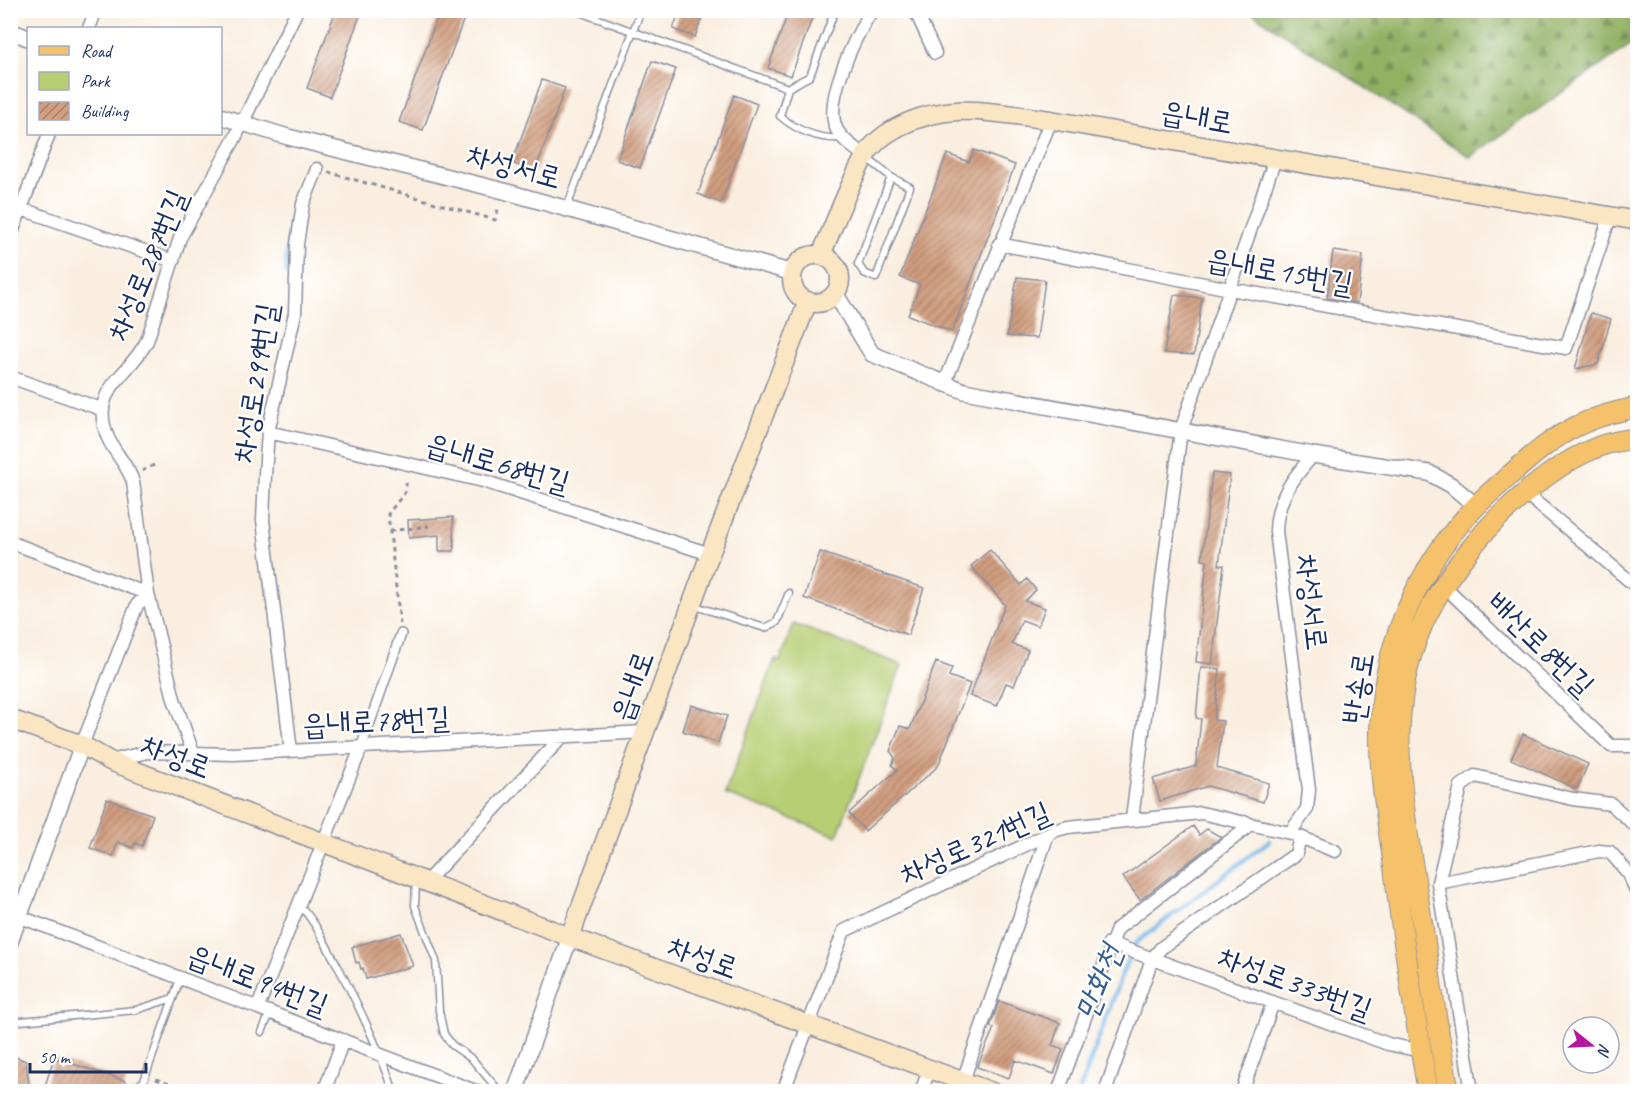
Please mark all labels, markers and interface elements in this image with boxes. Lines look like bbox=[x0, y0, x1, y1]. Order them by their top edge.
legend bbox=[27, 27, 222, 135]
text: Road bbox=[81, 40, 114, 62]
text: Park bbox=[81, 70, 111, 92]
street label: 읍내로 bbox=[1158, 92, 1236, 142]
text: Building bbox=[81, 100, 130, 122]
street label: 차성서로 bbox=[462, 135, 566, 197]
street label: 차성로287번길 bbox=[98, 183, 196, 347]
street label: 읍내로15번길 bbox=[1204, 239, 1356, 303]
street label: 차성로299번길 bbox=[224, 300, 286, 466]
street label: 읍내로68번길 bbox=[422, 424, 574, 502]
street label: 차성서로 bbox=[1287, 552, 1337, 652]
street label: 배산로8번길 bbox=[1480, 584, 1602, 704]
street label: 읍내로 bbox=[602, 645, 662, 727]
street label: 반송로 bbox=[1334, 649, 1382, 727]
street label: 읍내로78번길 bbox=[301, 698, 451, 744]
street label: 차성로 bbox=[135, 725, 217, 787]
street label: 차성로321번길 bbox=[894, 793, 1056, 893]
street label: 차성로 bbox=[662, 927, 744, 987]
street label: 읍내로94번길 bbox=[182, 936, 334, 1024]
water label: 만화천 bbox=[1065, 936, 1133, 1026]
street label: 차성로333번길 bbox=[1213, 938, 1377, 1028]
north arrow bbox=[1561, 1015, 1621, 1075]
scale bar bbox=[30, 1036, 146, 1074]
text: N bbox=[1592, 1042, 1615, 1060]
text: 50 m bbox=[39, 1046, 72, 1068]

